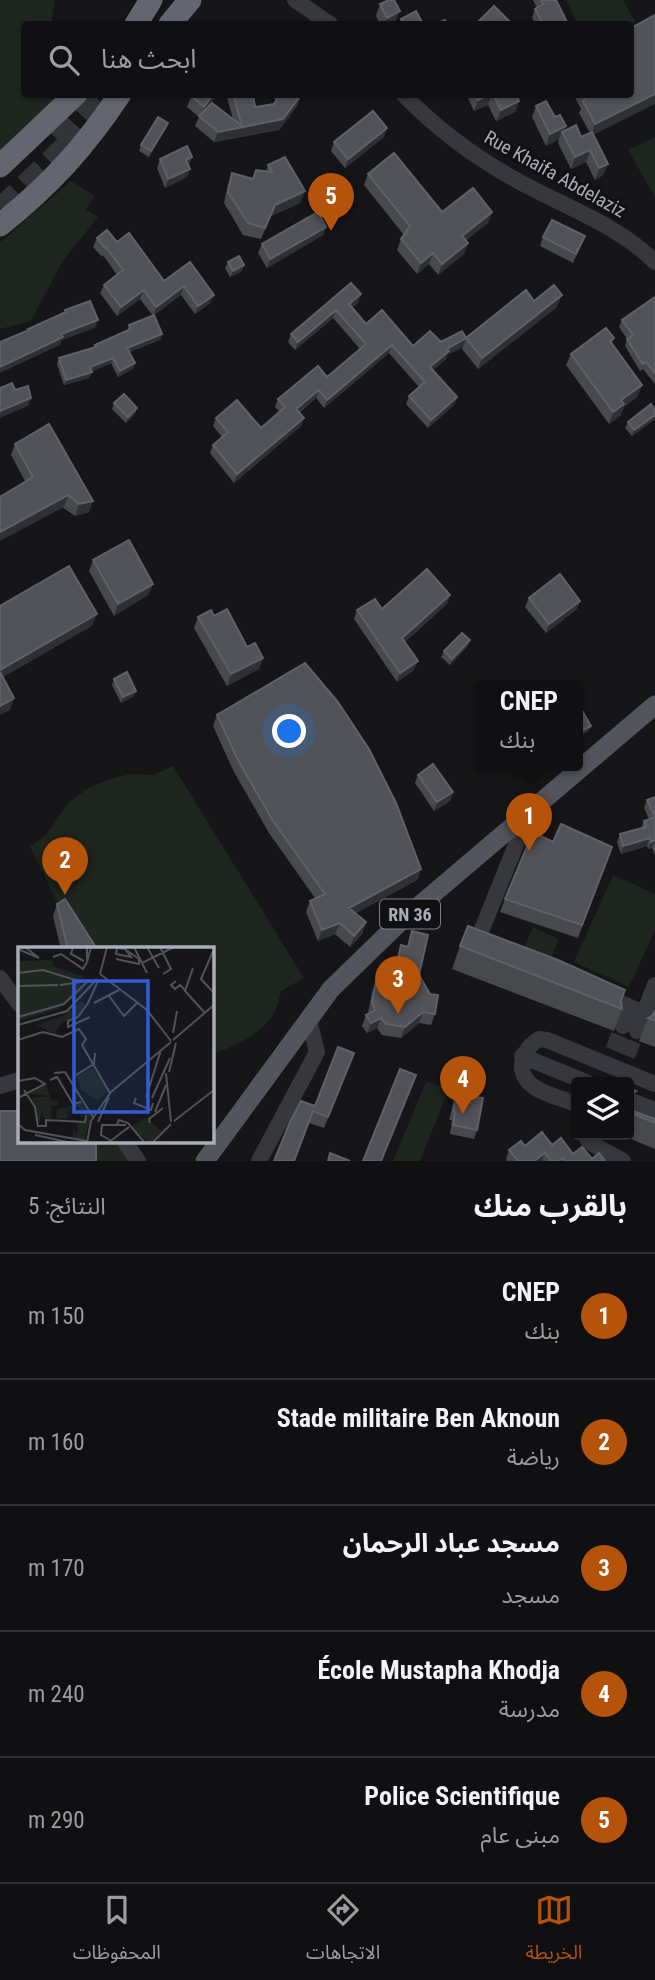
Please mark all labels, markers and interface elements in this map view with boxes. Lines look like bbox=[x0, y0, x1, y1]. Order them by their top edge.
search box bbox=[21, 21, 634, 98]
icon: search bbox=[45, 41, 83, 79]
text: ابحث هنا bbox=[101, 44, 197, 74]
street label: Rue Khaifa Abdelaziz bbox=[480, 126, 630, 222]
pin: 5 bbox=[308, 173, 354, 231]
popup bbox=[475, 680, 583, 771]
text: CNEP bbox=[500, 686, 558, 716]
your location bbox=[272, 714, 306, 748]
text: بنك bbox=[500, 727, 535, 754]
pin: 1 bbox=[506, 793, 552, 851]
pin: 2 bbox=[42, 837, 88, 895]
road number: RN 36 bbox=[380, 900, 440, 929]
inset map bbox=[18, 947, 214, 1143]
pin: 3 bbox=[375, 956, 421, 1014]
pin: 4 bbox=[440, 1056, 486, 1114]
map controls bbox=[571, 1077, 634, 1140]
button: layers bbox=[571, 1077, 634, 1140]
text: بالقرب منك bbox=[474, 1188, 627, 1223]
text: النتائج: 5 bbox=[28, 1193, 106, 1220]
text: CNEP bbox=[502, 1277, 560, 1307]
text: 150 m bbox=[28, 1303, 85, 1330]
text: 1 bbox=[598, 1303, 610, 1330]
text: بنك bbox=[525, 1318, 560, 1345]
text: Stade militaire Ben Aknoun bbox=[277, 1403, 560, 1433]
text: 160 m bbox=[28, 1429, 85, 1456]
text: 2 bbox=[598, 1429, 610, 1456]
text: رياضة bbox=[507, 1444, 560, 1471]
text: مسجد عباد الرحمان bbox=[343, 1528, 560, 1558]
text: 170 m bbox=[28, 1555, 85, 1582]
text: 3 bbox=[598, 1555, 610, 1582]
text: مسجد bbox=[501, 1582, 560, 1609]
text: École Mustapha Khodja bbox=[318, 1655, 560, 1685]
text: 240 m bbox=[28, 1681, 85, 1708]
text: 4 bbox=[598, 1681, 610, 1708]
text: مدرسة bbox=[499, 1696, 560, 1723]
text: Police Scientifique bbox=[364, 1781, 560, 1811]
text: 290 m bbox=[28, 1807, 85, 1834]
text: 5 bbox=[598, 1807, 610, 1834]
text: مبنى عام bbox=[481, 1822, 560, 1849]
tab: المحفوظات bbox=[73, 1891, 161, 1973]
tab: الاتجاهات bbox=[306, 1891, 380, 1973]
tab: الخريطة bbox=[525, 1891, 582, 1973]

